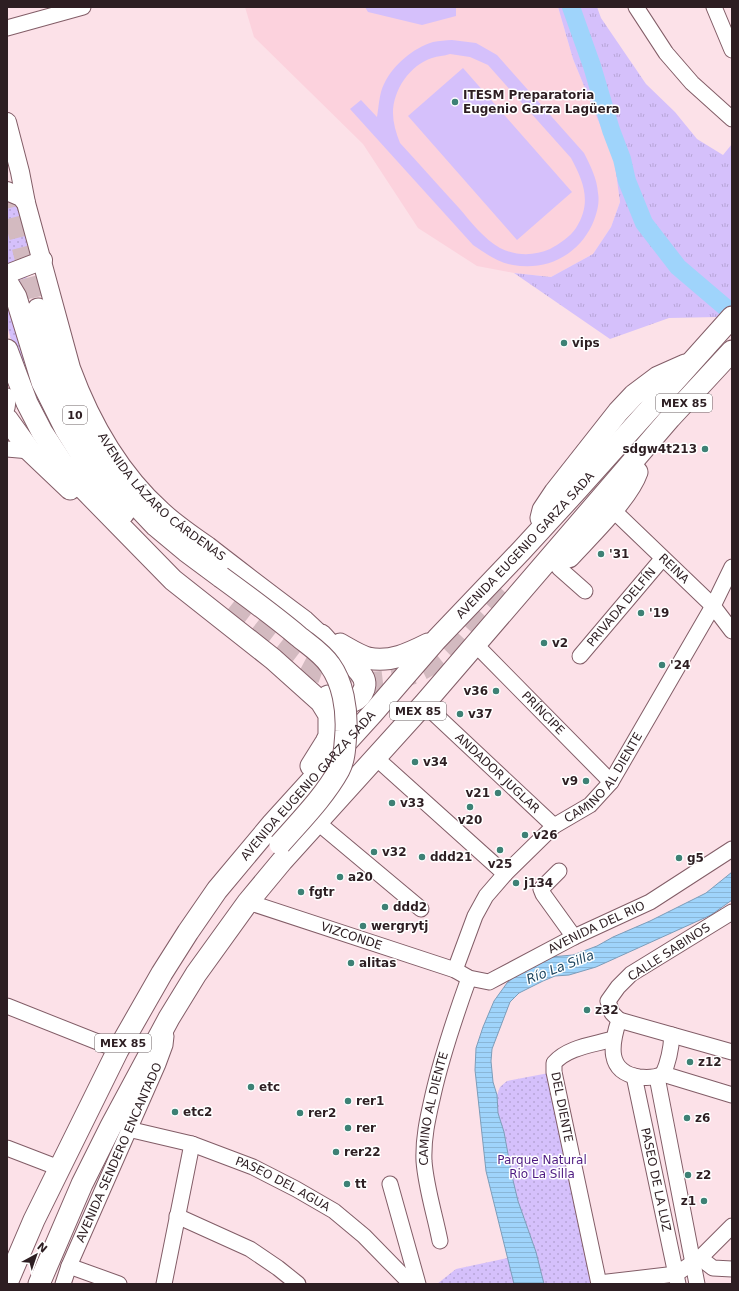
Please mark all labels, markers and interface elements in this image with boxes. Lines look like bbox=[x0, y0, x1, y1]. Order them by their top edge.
place label: ITESM Preparatoria Eugenio Garza Lagüera bbox=[463, 88, 620, 116]
marker: ITESM Preparatoria Eugenio Garza Lagüera bbox=[450, 97, 460, 107]
place label: vips bbox=[572, 336, 600, 350]
marker: vips bbox=[559, 338, 569, 348]
road number: MEX 85 bbox=[656, 394, 712, 412]
road number: 10 bbox=[63, 406, 87, 424]
street label: AVENIDA LÁZARO CÁRDENAS bbox=[95, 430, 228, 564]
place label: sdgw4t213 bbox=[622, 442, 697, 456]
marker: sdgw4t213 bbox=[700, 444, 710, 454]
street label: AVENIDA EUGENIO GARZA SADA bbox=[453, 468, 597, 621]
place label: '31 bbox=[609, 547, 629, 561]
marker: '31 bbox=[596, 549, 606, 559]
street label: REINA bbox=[656, 551, 693, 587]
street label: PRIVADA DELFÍN bbox=[584, 565, 659, 649]
place label: '19 bbox=[649, 606, 669, 620]
marker: '19 bbox=[636, 608, 646, 618]
place label: v2 bbox=[552, 636, 568, 650]
marker: v2 bbox=[539, 638, 549, 648]
place label: '24 bbox=[670, 658, 690, 672]
marker: '24 bbox=[657, 660, 667, 670]
place label: v36 bbox=[463, 684, 488, 698]
marker: v36 bbox=[491, 686, 501, 696]
street label: PRÍNCIPE bbox=[519, 689, 567, 738]
road number: MEX 85 bbox=[390, 702, 446, 720]
street label: AVENIDA EUGENIO GARZA SADA bbox=[238, 707, 379, 863]
place label: v37 bbox=[468, 707, 493, 721]
marker: v37 bbox=[455, 709, 465, 719]
street label: ANDADOR JUGLAR bbox=[453, 730, 543, 816]
street label: CAMINO AL DIENTE bbox=[562, 730, 645, 825]
place label: v34 bbox=[423, 755, 448, 769]
marker: v34 bbox=[410, 757, 420, 767]
place label: v9 bbox=[562, 774, 578, 788]
marker: v9 bbox=[581, 776, 591, 786]
place label: v21 bbox=[465, 786, 490, 800]
marker: v21 bbox=[493, 788, 503, 798]
place label: v33 bbox=[400, 796, 425, 810]
marker: v33 bbox=[387, 798, 397, 808]
marker: v20 bbox=[465, 802, 475, 812]
place label: v20 bbox=[458, 813, 482, 827]
place label: v26 bbox=[533, 828, 558, 842]
marker: v26 bbox=[520, 830, 530, 840]
place label: v32 bbox=[382, 845, 407, 859]
marker: v25 bbox=[495, 845, 505, 855]
marker: v32 bbox=[369, 847, 379, 857]
place label: ddd21 bbox=[430, 850, 472, 864]
place label: g5 bbox=[687, 851, 704, 865]
marker: ddd21 bbox=[417, 852, 427, 862]
marker: g5 bbox=[674, 853, 684, 863]
place label: v25 bbox=[488, 857, 512, 871]
place label: a20 bbox=[348, 870, 373, 884]
marker: a20 bbox=[335, 872, 345, 882]
place label: j134 bbox=[523, 876, 553, 890]
marker: j134 bbox=[511, 878, 521, 888]
place label: fgtr bbox=[309, 885, 335, 899]
marker: fgtr bbox=[296, 887, 306, 897]
street label: AVENIDA DEL RIO bbox=[546, 898, 647, 956]
place label: ddd2 bbox=[393, 900, 427, 914]
marker: ddd2 bbox=[380, 902, 390, 912]
street label: VIZCONDE bbox=[319, 919, 384, 953]
place label: wergrytj bbox=[371, 919, 428, 933]
street label: CALLE SABINOS bbox=[625, 920, 713, 984]
marker: wergrytj bbox=[358, 921, 368, 931]
water label: Río La Silla bbox=[524, 947, 596, 987]
place label: alitas bbox=[359, 956, 396, 970]
marker: alitas bbox=[346, 958, 356, 968]
place label: z32 bbox=[595, 1003, 619, 1017]
marker: z32 bbox=[582, 1005, 592, 1015]
road number: MEX 85 bbox=[95, 1034, 151, 1052]
street label: CAMINO AL DIENTE bbox=[417, 1050, 451, 1166]
place label: z12 bbox=[698, 1055, 722, 1069]
marker: z12 bbox=[685, 1057, 695, 1067]
street label: AVENIDA SENDERO ENCANTADO bbox=[73, 1060, 165, 1245]
street label: DEL DIENTE bbox=[548, 1071, 576, 1143]
place label: etc bbox=[259, 1080, 280, 1094]
marker: etc bbox=[246, 1082, 256, 1092]
place label: rer1 bbox=[356, 1094, 384, 1108]
marker: rer1 bbox=[343, 1096, 353, 1106]
place label: etc2 bbox=[183, 1105, 212, 1119]
place label: rer2 bbox=[308, 1106, 336, 1120]
marker: etc2 bbox=[170, 1107, 180, 1117]
marker: rer2 bbox=[295, 1108, 305, 1118]
place label: z6 bbox=[695, 1111, 710, 1125]
marker: z6 bbox=[682, 1113, 692, 1123]
place label: rer bbox=[356, 1121, 376, 1135]
marker: rer bbox=[343, 1123, 353, 1133]
street label: PASEO DE LA LUZ bbox=[638, 1127, 674, 1233]
place label: rer22 bbox=[344, 1145, 381, 1159]
marker: rer22 bbox=[331, 1147, 341, 1157]
park label: Parque Natural Rio La Silla bbox=[497, 1153, 587, 1181]
street label: PASEO DEL AGUA bbox=[233, 1154, 333, 1215]
place label: z2 bbox=[696, 1168, 711, 1182]
marker: z2 bbox=[683, 1170, 693, 1180]
place label: tt bbox=[355, 1177, 367, 1191]
marker: tt bbox=[342, 1179, 352, 1189]
place label: z1 bbox=[681, 1194, 696, 1208]
marker: z1 bbox=[699, 1196, 709, 1206]
north arrow bbox=[16, 1235, 56, 1275]
text: N bbox=[34, 1240, 50, 1256]

